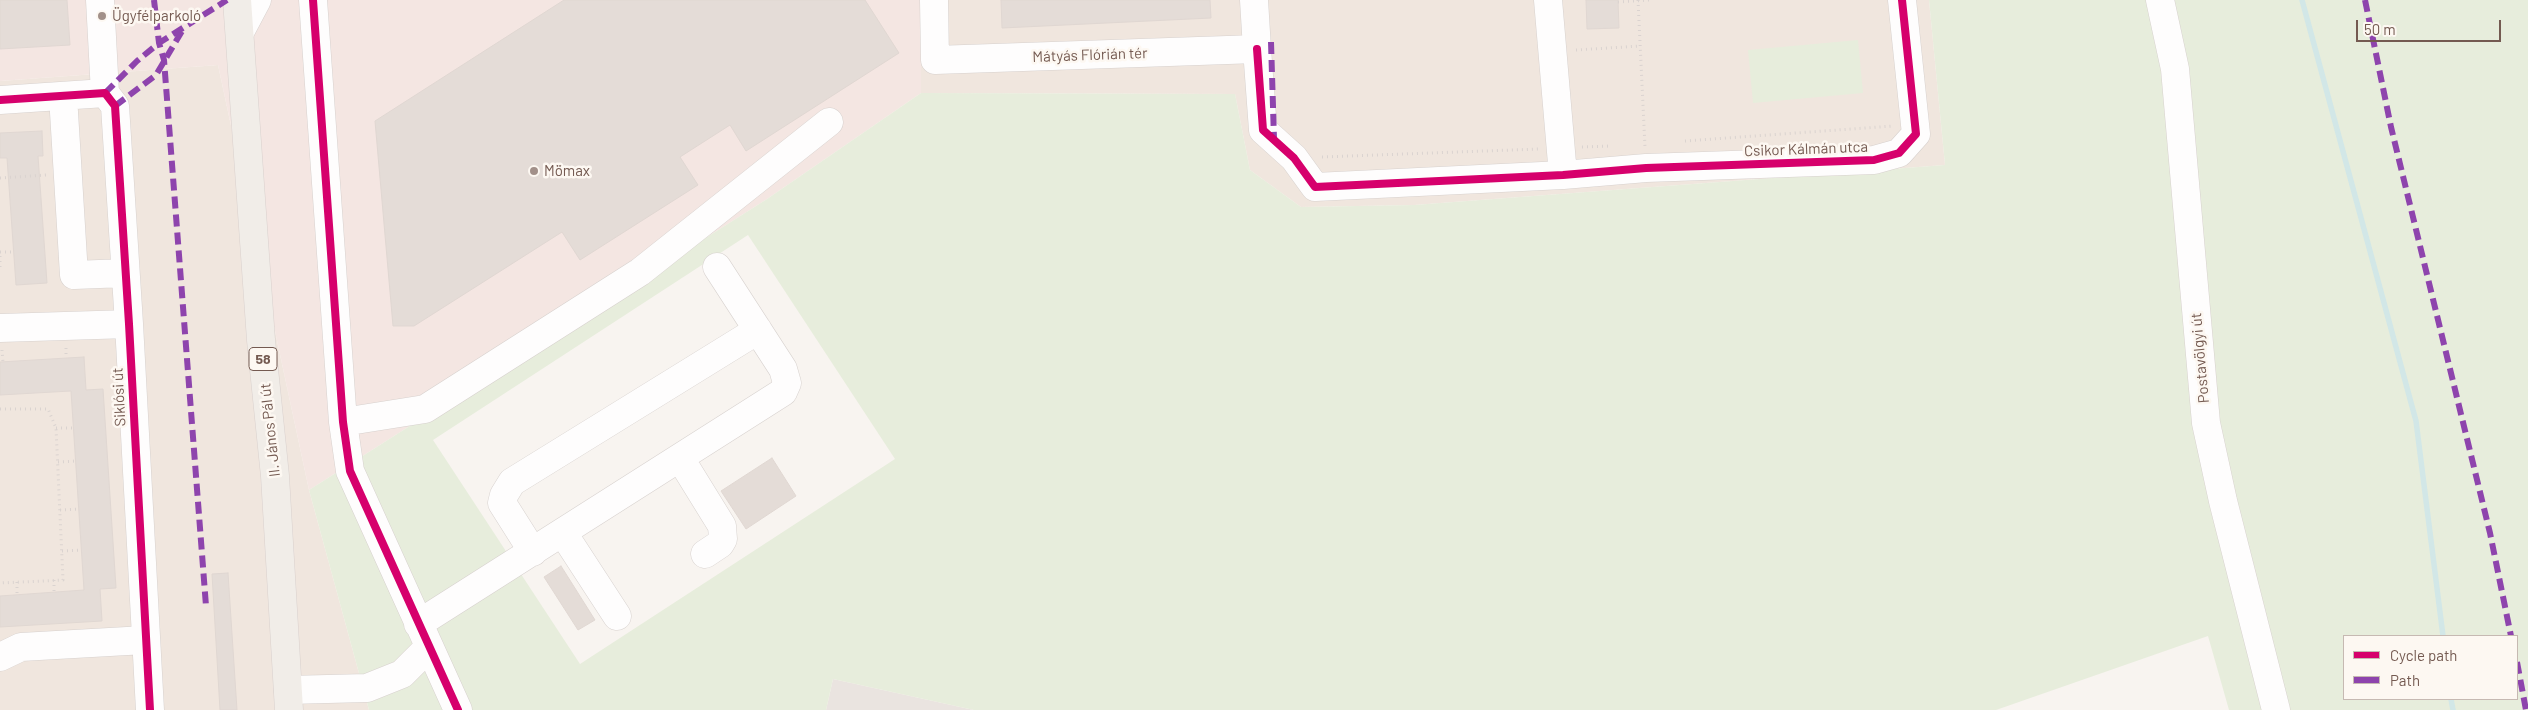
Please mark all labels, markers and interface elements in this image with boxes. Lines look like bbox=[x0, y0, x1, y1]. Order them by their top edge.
place label: Ügyfélparkoló bbox=[112, 7, 201, 25]
marker: Ügyfélparkoló bbox=[96, 10, 108, 22]
scale bar bbox=[2358, 10, 2503, 42]
text: 50 m bbox=[2364, 20, 2396, 38]
street label: Mátyás Flórián tér bbox=[1032, 44, 1148, 66]
street label: Csikor Kálmán utca bbox=[1744, 138, 1868, 160]
place label: Mömax bbox=[544, 162, 590, 180]
marker: Mömax bbox=[528, 165, 540, 177]
street label: Postavölgyi út bbox=[2187, 312, 2213, 404]
road number: 58 bbox=[249, 348, 277, 370]
street label: Siklósi út bbox=[108, 367, 130, 427]
street label: II. János Pál út bbox=[256, 382, 284, 478]
legend bbox=[2343, 635, 2518, 700]
text: Cycle path bbox=[2390, 646, 2457, 664]
text: Path bbox=[2390, 671, 2420, 689]

